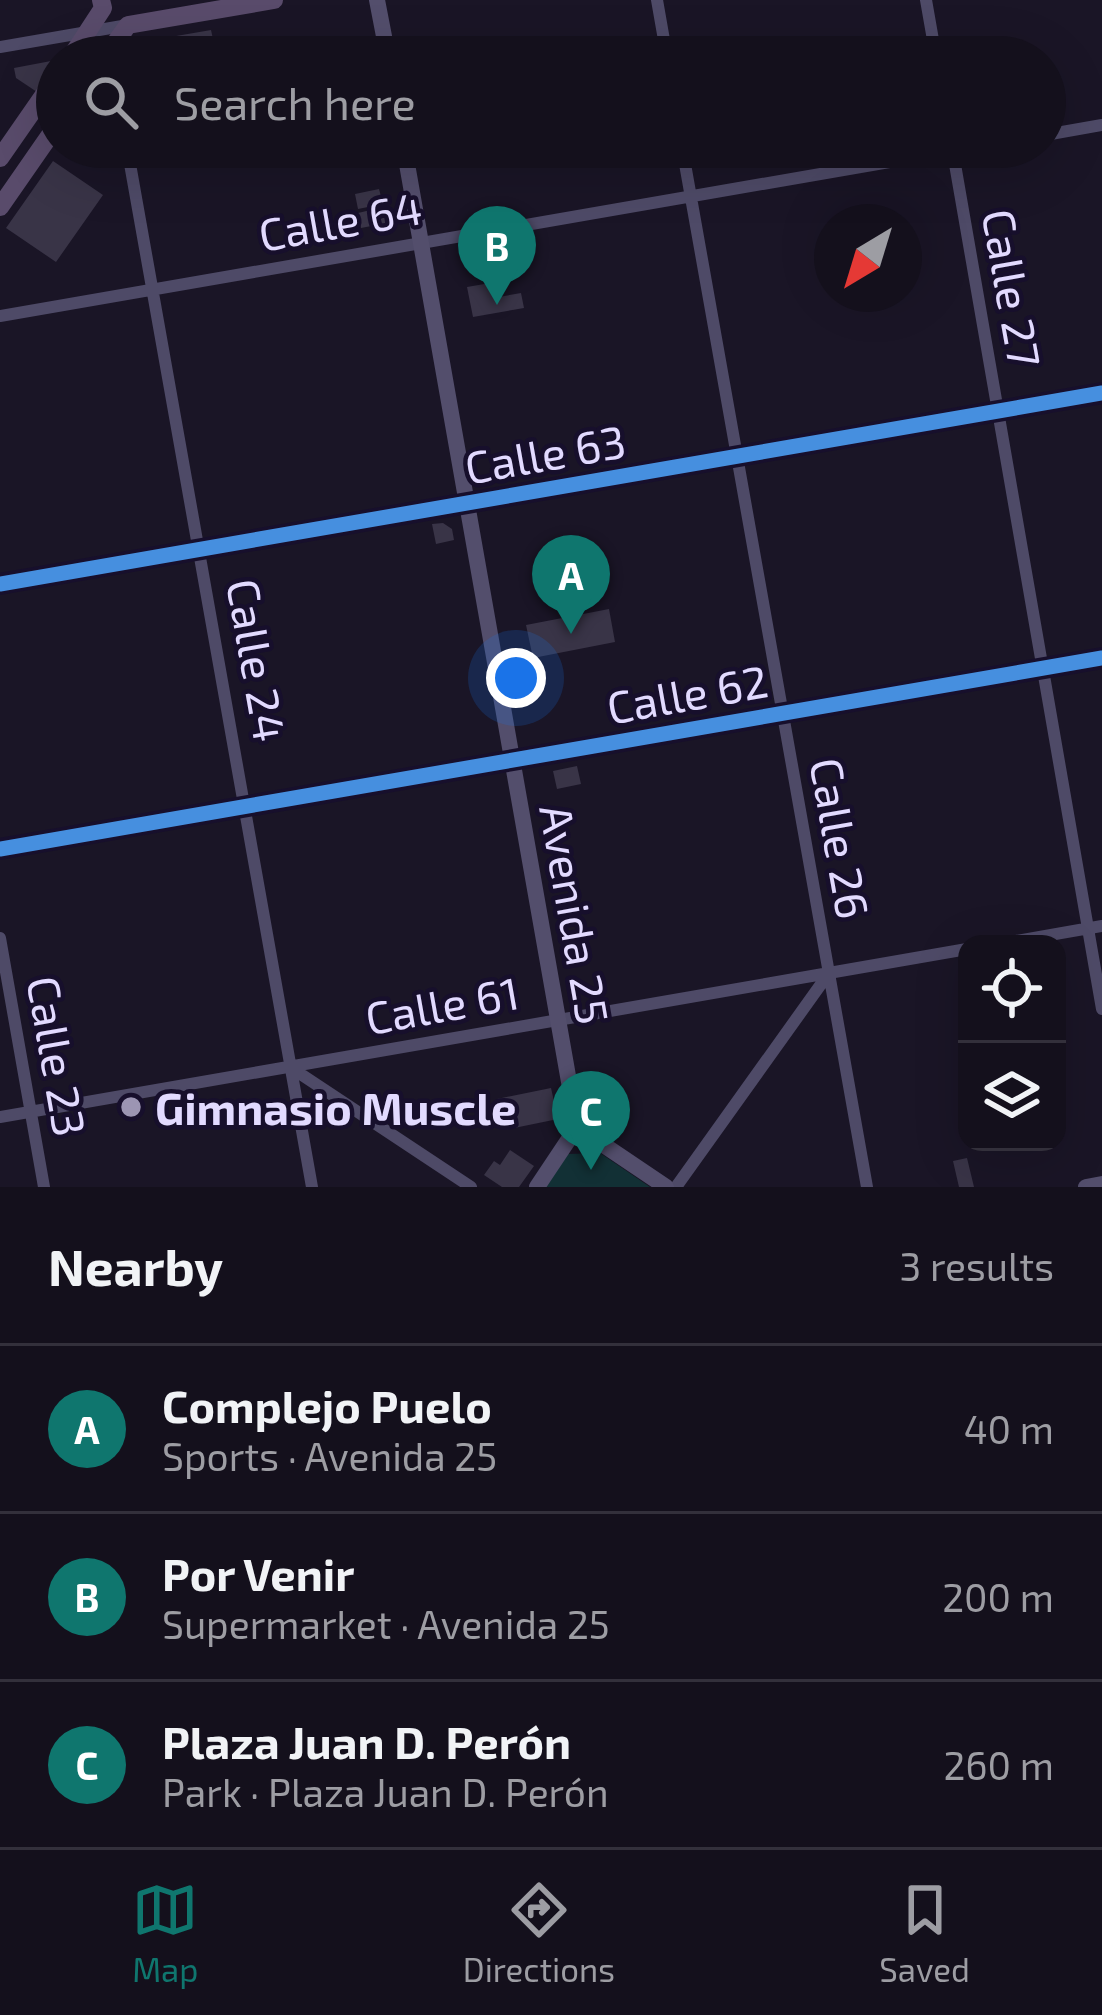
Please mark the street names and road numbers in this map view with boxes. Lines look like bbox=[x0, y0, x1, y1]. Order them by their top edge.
street label: Calle 64 bbox=[254, 179, 426, 261]
street label: Calle 27 bbox=[973, 205, 1053, 371]
street label: Calle 63 bbox=[461, 412, 629, 494]
street label: Calle 24 bbox=[217, 574, 299, 746]
street label: Calle 62 bbox=[602, 652, 772, 734]
street label: Calle 26 bbox=[800, 753, 882, 923]
street label: Avenida 25 bbox=[530, 800, 622, 1028]
street label: Calle 61 bbox=[361, 964, 523, 1044]
street label: Calle 23 bbox=[17, 972, 99, 1140]

